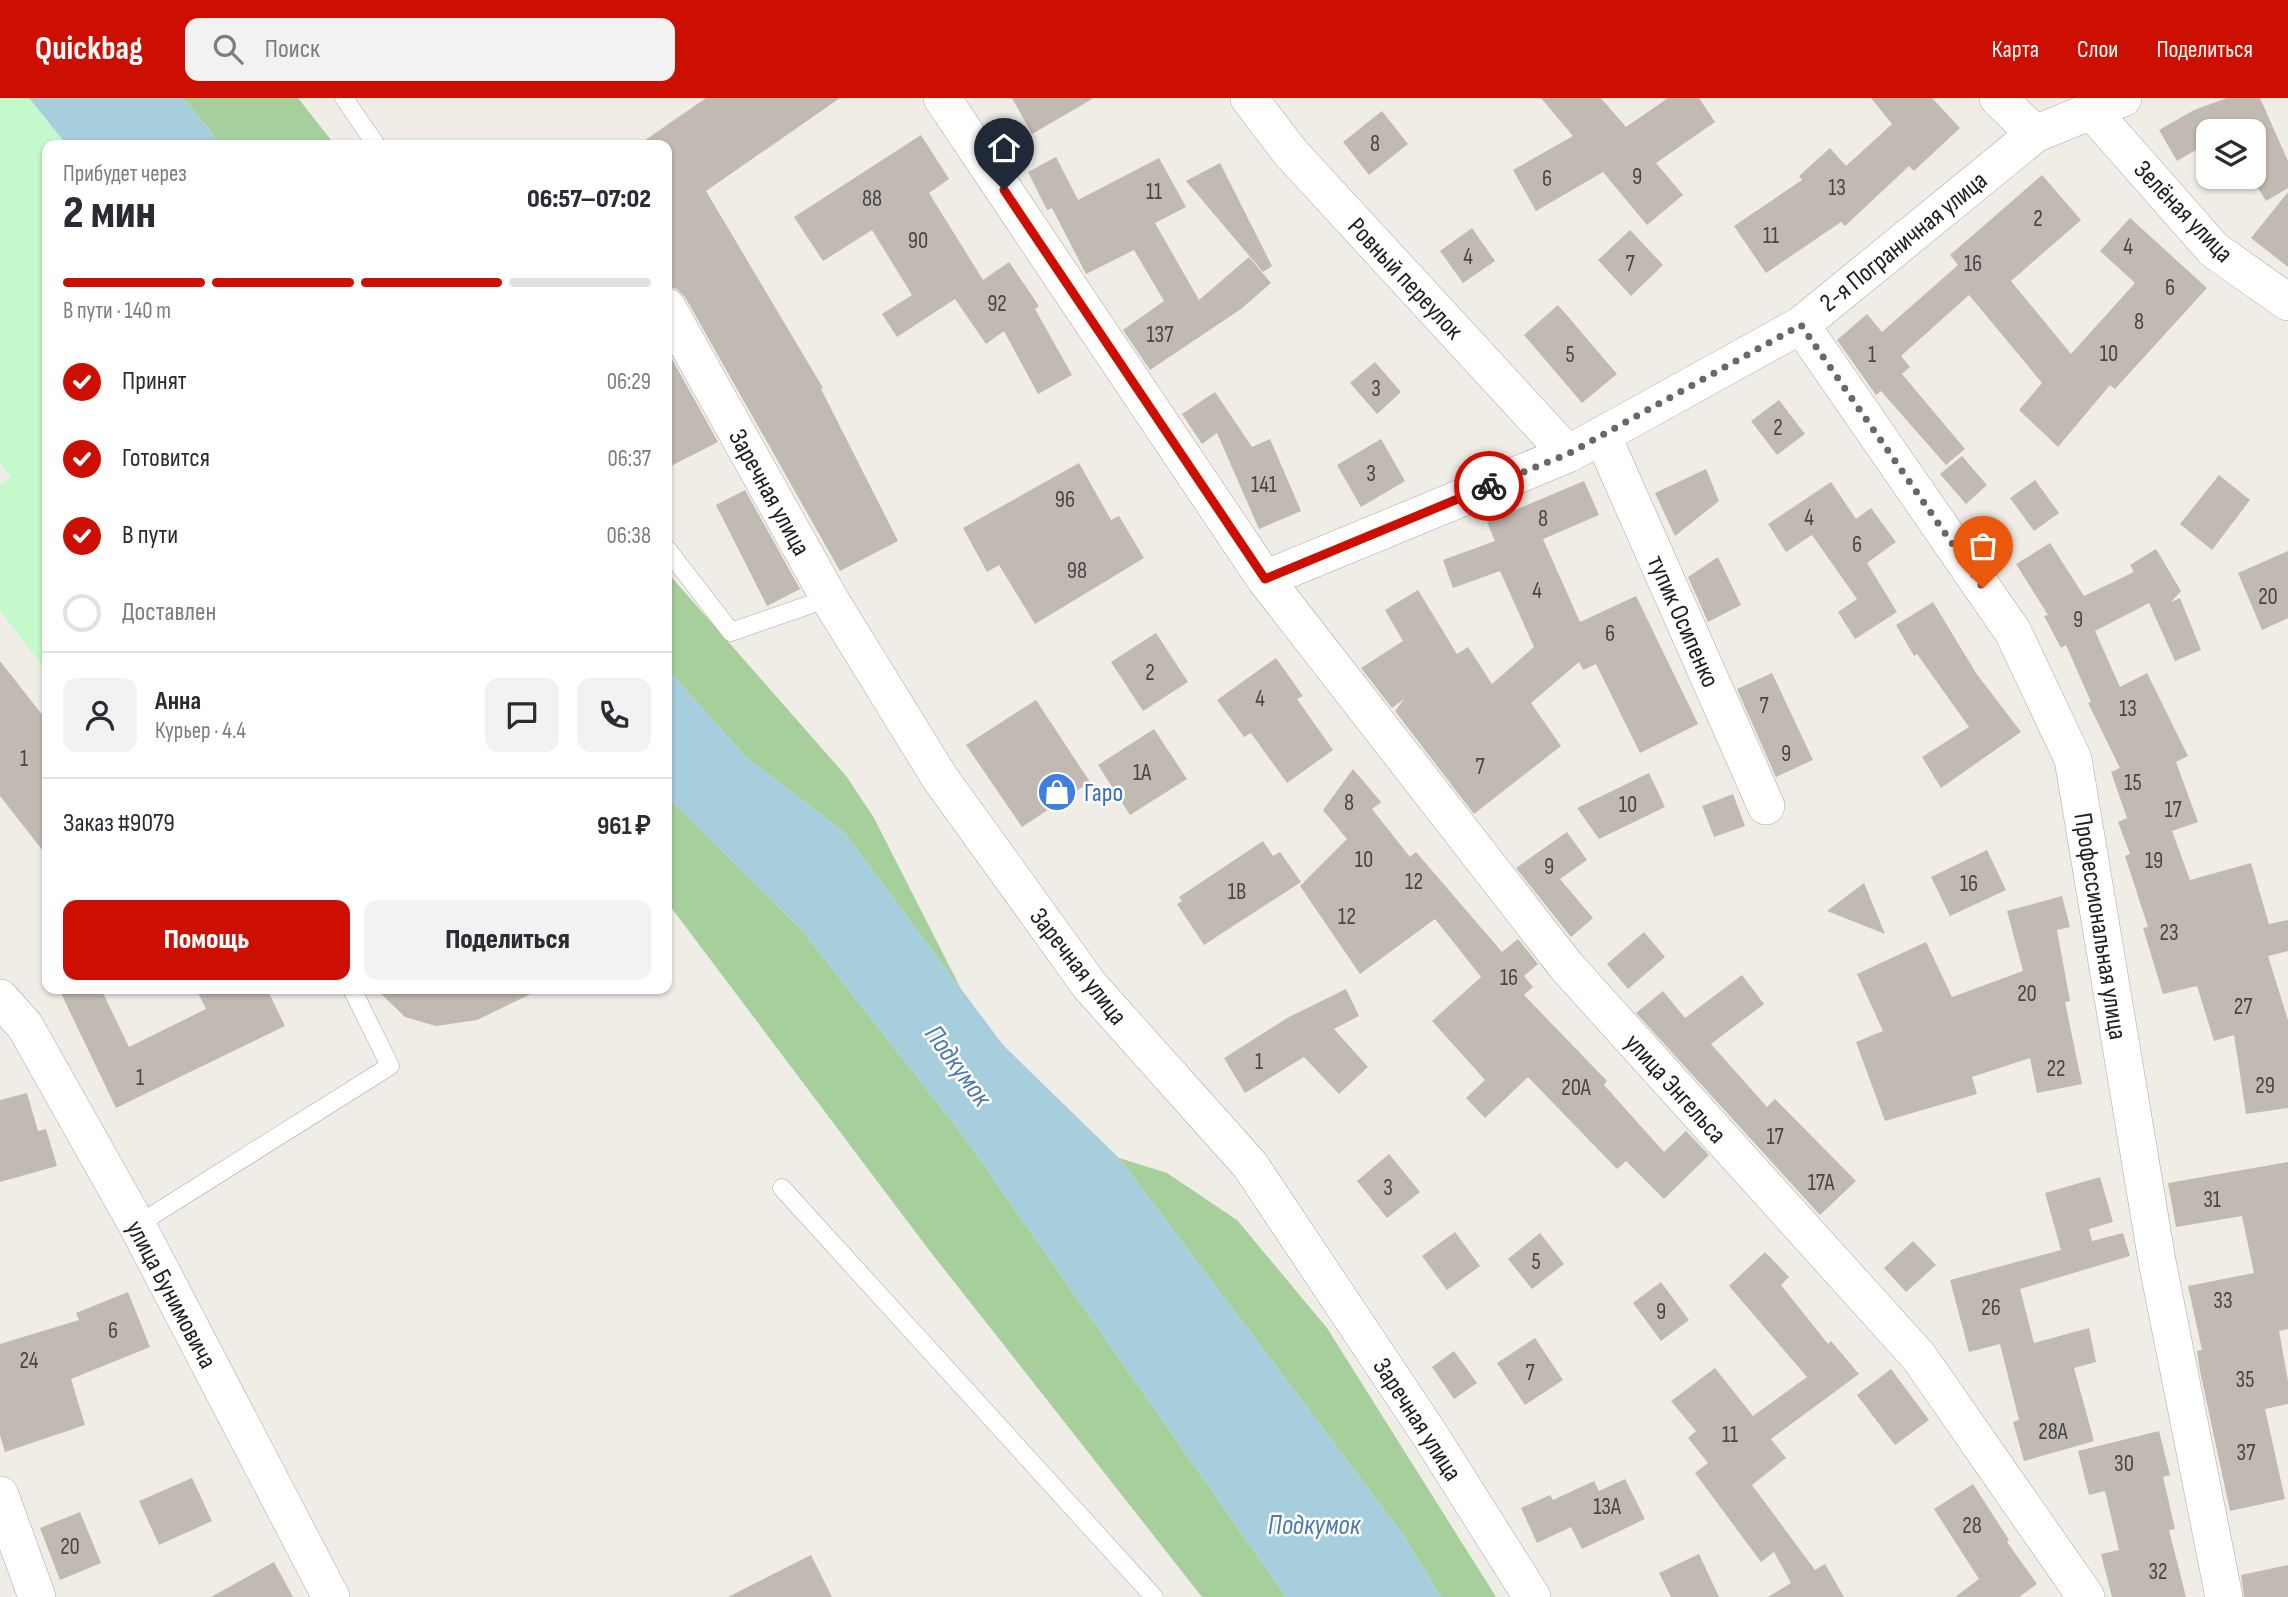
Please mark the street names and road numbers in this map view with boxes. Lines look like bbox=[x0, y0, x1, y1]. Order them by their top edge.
street label: Зелёная улица bbox=[2127, 155, 2239, 269]
street label: 2-я Пограничная улица bbox=[1814, 165, 1994, 319]
street label: Ровный переулок bbox=[1341, 212, 1469, 346]
street label: Заречная улица bbox=[721, 424, 816, 561]
street label: тупик Осипенко bbox=[1640, 551, 1725, 692]
street label: Профессиональная улица bbox=[2066, 811, 2133, 1042]
street label: Заречная улица bbox=[1023, 902, 1133, 1032]
street label: улица Энгельса bbox=[1618, 1028, 1732, 1150]
street label: улица Бунимовича bbox=[119, 1215, 223, 1374]
street label: Заречная улица bbox=[1366, 1353, 1468, 1487]

